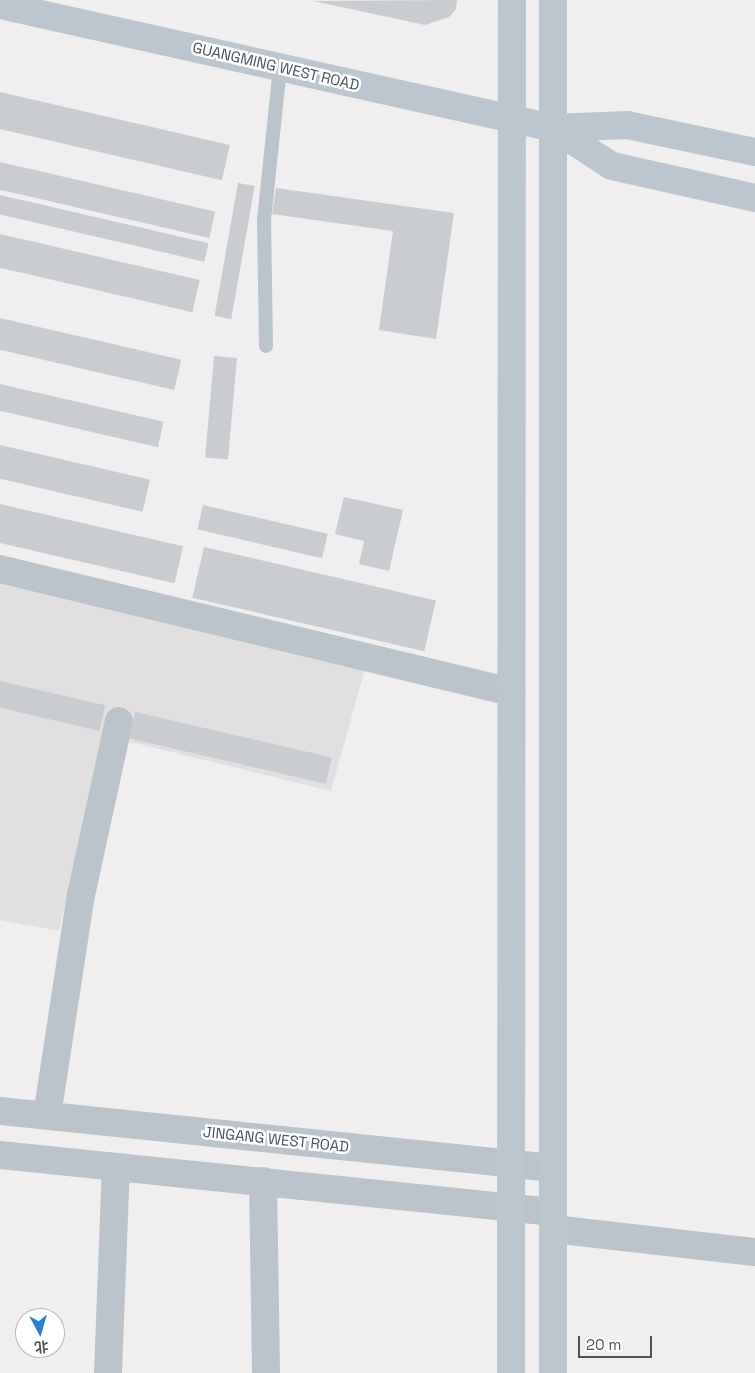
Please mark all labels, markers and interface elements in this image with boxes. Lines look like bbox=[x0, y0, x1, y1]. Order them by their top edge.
street label: GUANGMING WEST ROAD bbox=[191, 38, 361, 94]
street label: JINGANG WEST ROAD bbox=[202, 1122, 350, 1156]
north arrow bbox=[15, 1308, 65, 1358]
scale bar bbox=[580, 1326, 654, 1358]
text: 20 m bbox=[586, 1335, 621, 1354]
text: 北 bbox=[34, 1337, 49, 1357]

